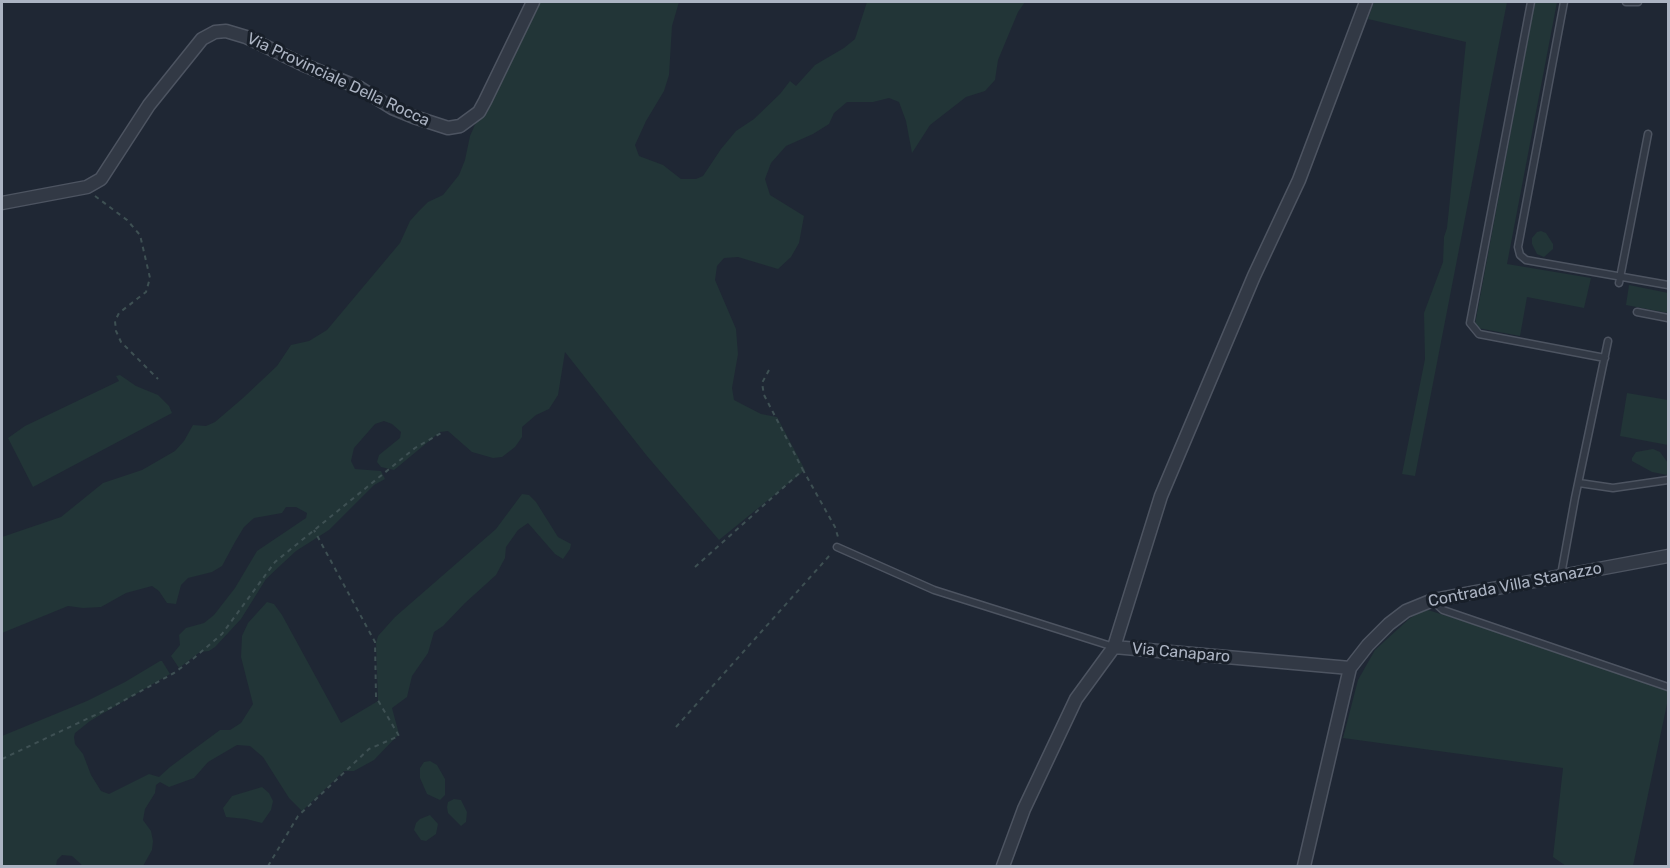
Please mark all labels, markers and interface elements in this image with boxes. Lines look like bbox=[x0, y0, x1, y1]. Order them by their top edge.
street label: Via Provinciale Della Rocca bbox=[244, 29, 432, 131]
street label: Contrada Villa Stanazzo bbox=[1427, 559, 1603, 611]
street label: Via Canaparo bbox=[1131, 639, 1231, 667]

